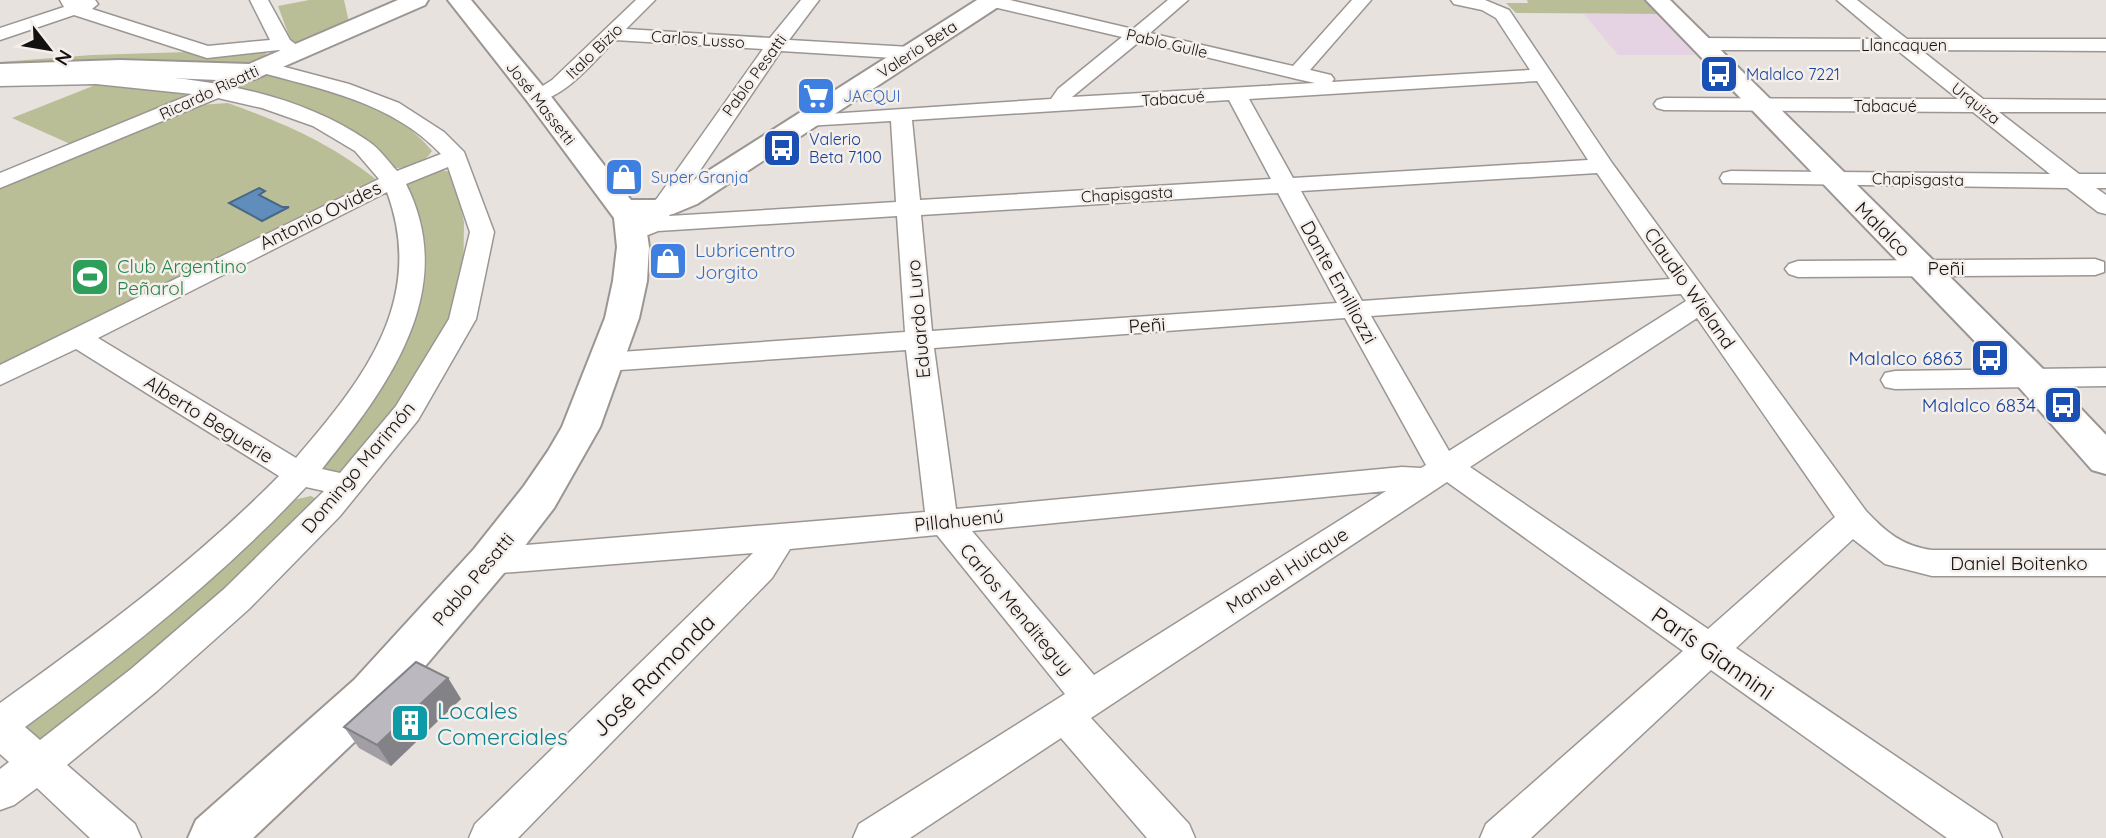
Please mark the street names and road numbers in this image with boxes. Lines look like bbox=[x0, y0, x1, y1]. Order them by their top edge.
street label: Valerio Beta bbox=[873, 16, 961, 82]
street label: Italo Bizio bbox=[561, 19, 627, 83]
street label: Pablo Gulle bbox=[1124, 24, 1210, 62]
street label: Carlos Lusso bbox=[651, 26, 745, 52]
street label: Pablo Pesatti bbox=[718, 30, 790, 120]
street label: Llancaquen bbox=[1861, 35, 1947, 55]
street label: José Massetti bbox=[502, 57, 580, 149]
street label: Ricardo Risatti bbox=[156, 60, 262, 124]
street label: Urquiza bbox=[1947, 78, 2005, 128]
street label: Tabacué bbox=[1141, 86, 1205, 110]
street label: Tabacué bbox=[1853, 96, 1917, 116]
street label: Chapisgasta bbox=[1872, 168, 1964, 190]
street label: Antonio Ovides bbox=[255, 175, 385, 255]
street label: Chapisgasta bbox=[1080, 182, 1174, 206]
street label: Malalco bbox=[1850, 196, 1916, 262]
street label: Dante Emilliozzi bbox=[1295, 216, 1383, 348]
street label: Claudio Wieland bbox=[1639, 223, 1741, 353]
street label: Peñi bbox=[1928, 256, 1964, 280]
street label: Eduardo Luro bbox=[901, 259, 935, 379]
street label: Peñi bbox=[1128, 312, 1166, 338]
street label: Alberto Beguerie bbox=[140, 370, 278, 468]
street label: Domingo Marimón bbox=[296, 396, 420, 538]
street label: Pillahuenú bbox=[913, 503, 1005, 537]
street label: Manuel Huicque bbox=[1221, 522, 1353, 618]
street label: Pablo Pesatti bbox=[427, 527, 519, 631]
street label: Carlos Menditeguy bbox=[955, 538, 1079, 680]
street label: Daniel Boitenko bbox=[1950, 551, 2088, 575]
street label: París Giannini bbox=[1646, 600, 1780, 706]
street label: José Ramonda bbox=[585, 607, 721, 743]

